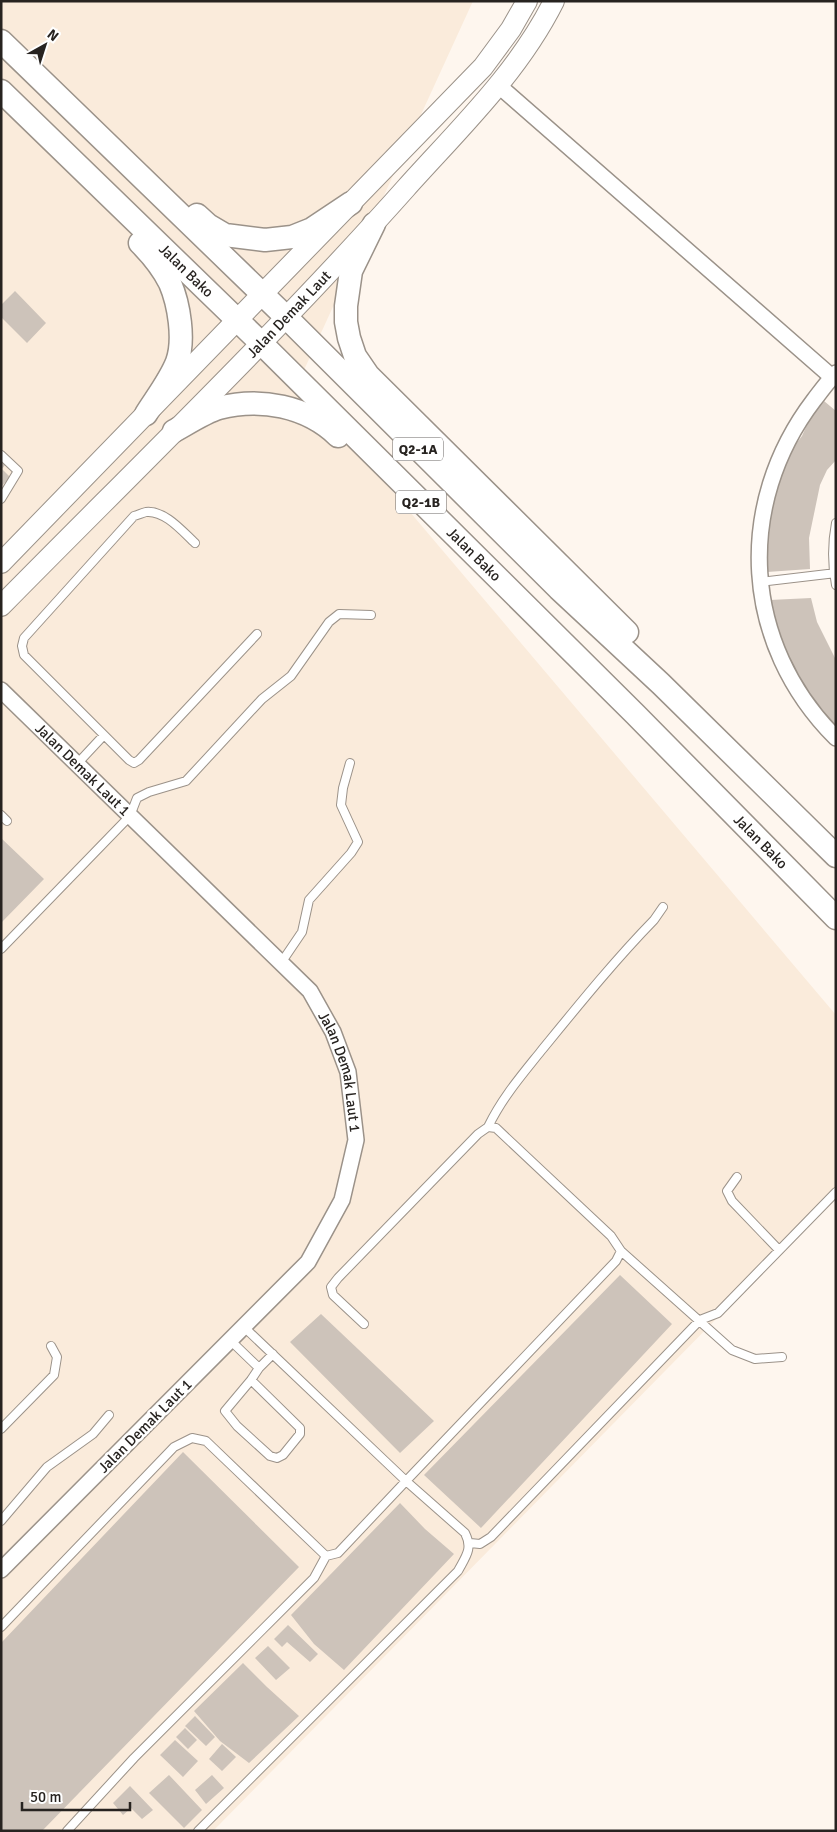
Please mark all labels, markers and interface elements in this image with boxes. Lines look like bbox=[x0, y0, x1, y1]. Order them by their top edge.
north arrow bbox=[20, 20, 70, 70]
text: N bbox=[44, 26, 62, 45]
street label: Jalan Bako bbox=[155, 240, 218, 301]
street label: Jalan Demak Laut bbox=[243, 267, 335, 362]
road number: Q2-1A bbox=[393, 438, 443, 460]
road number: Q2-1B bbox=[396, 491, 446, 514]
street label: Jalan Bako bbox=[443, 523, 505, 585]
street label: Jalan Demak Laut 1 bbox=[31, 719, 134, 820]
street label: Jalan Bako bbox=[730, 811, 792, 873]
street label: Jalan Demak Laut 1 bbox=[314, 1008, 364, 1133]
street label: Jalan Demak Laut 1 bbox=[94, 1375, 196, 1477]
scale bar bbox=[22, 1780, 130, 1812]
text: 50 m bbox=[30, 1788, 61, 1806]

